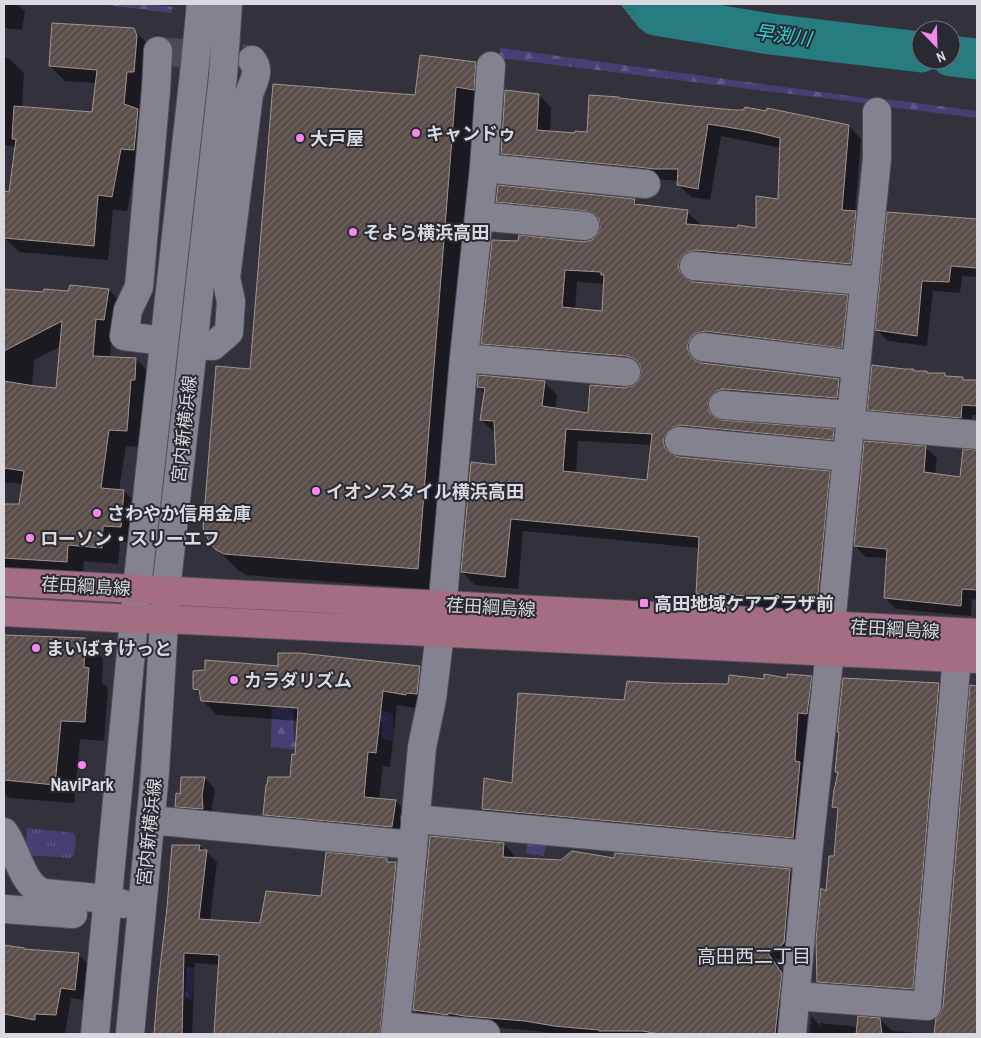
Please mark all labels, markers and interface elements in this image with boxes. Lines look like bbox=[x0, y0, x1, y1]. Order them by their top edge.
water label: 早渕川 bbox=[753, 18, 815, 52]
north arrow bbox=[911, 20, 961, 70]
text: N bbox=[934, 47, 948, 67]
place label: キャンドゥ bbox=[426, 121, 516, 146]
place label: 大戸屋 bbox=[310, 126, 364, 151]
marker: キャンドゥ bbox=[410, 127, 422, 139]
marker: 大戸屋 bbox=[294, 132, 306, 144]
place label: そよら横浜高田 bbox=[363, 220, 489, 245]
marker: そよら横浜高田 bbox=[347, 226, 359, 238]
street label: 宮内新横浜線 bbox=[166, 374, 202, 484]
place label: イオンスタイル横浜高田 bbox=[326, 479, 524, 504]
marker: イオンスタイル横浜高田 bbox=[310, 485, 322, 497]
place label: さわやか信用金庫 bbox=[107, 501, 251, 526]
marker: さわやか信用金庫 bbox=[91, 507, 103, 519]
place label: ローソン・スリーエフ bbox=[40, 526, 220, 551]
marker: ローソン・スリーエフ bbox=[24, 532, 36, 544]
street label: 荏田綱島線 bbox=[40, 571, 132, 601]
place label: 高田地域ケアプラザ前 bbox=[654, 591, 834, 616]
street label: 荏田綱島線 bbox=[445, 592, 537, 622]
marker: 高田地域ケアプラザ前 bbox=[638, 597, 650, 609]
street label: 荏田綱島線 bbox=[849, 614, 941, 644]
place label: まいばすけっと bbox=[46, 636, 172, 661]
marker: まいばすけっと bbox=[30, 642, 42, 654]
place label: カラダリズム bbox=[244, 668, 352, 693]
marker: カラダリズム bbox=[228, 674, 240, 686]
marker: NaviPark bbox=[76, 759, 88, 771]
place label: NaviPark bbox=[50, 772, 114, 797]
street label: 宮内新横浜線 bbox=[131, 777, 167, 887]
district label: 高田西二丁目 bbox=[697, 943, 811, 969]

